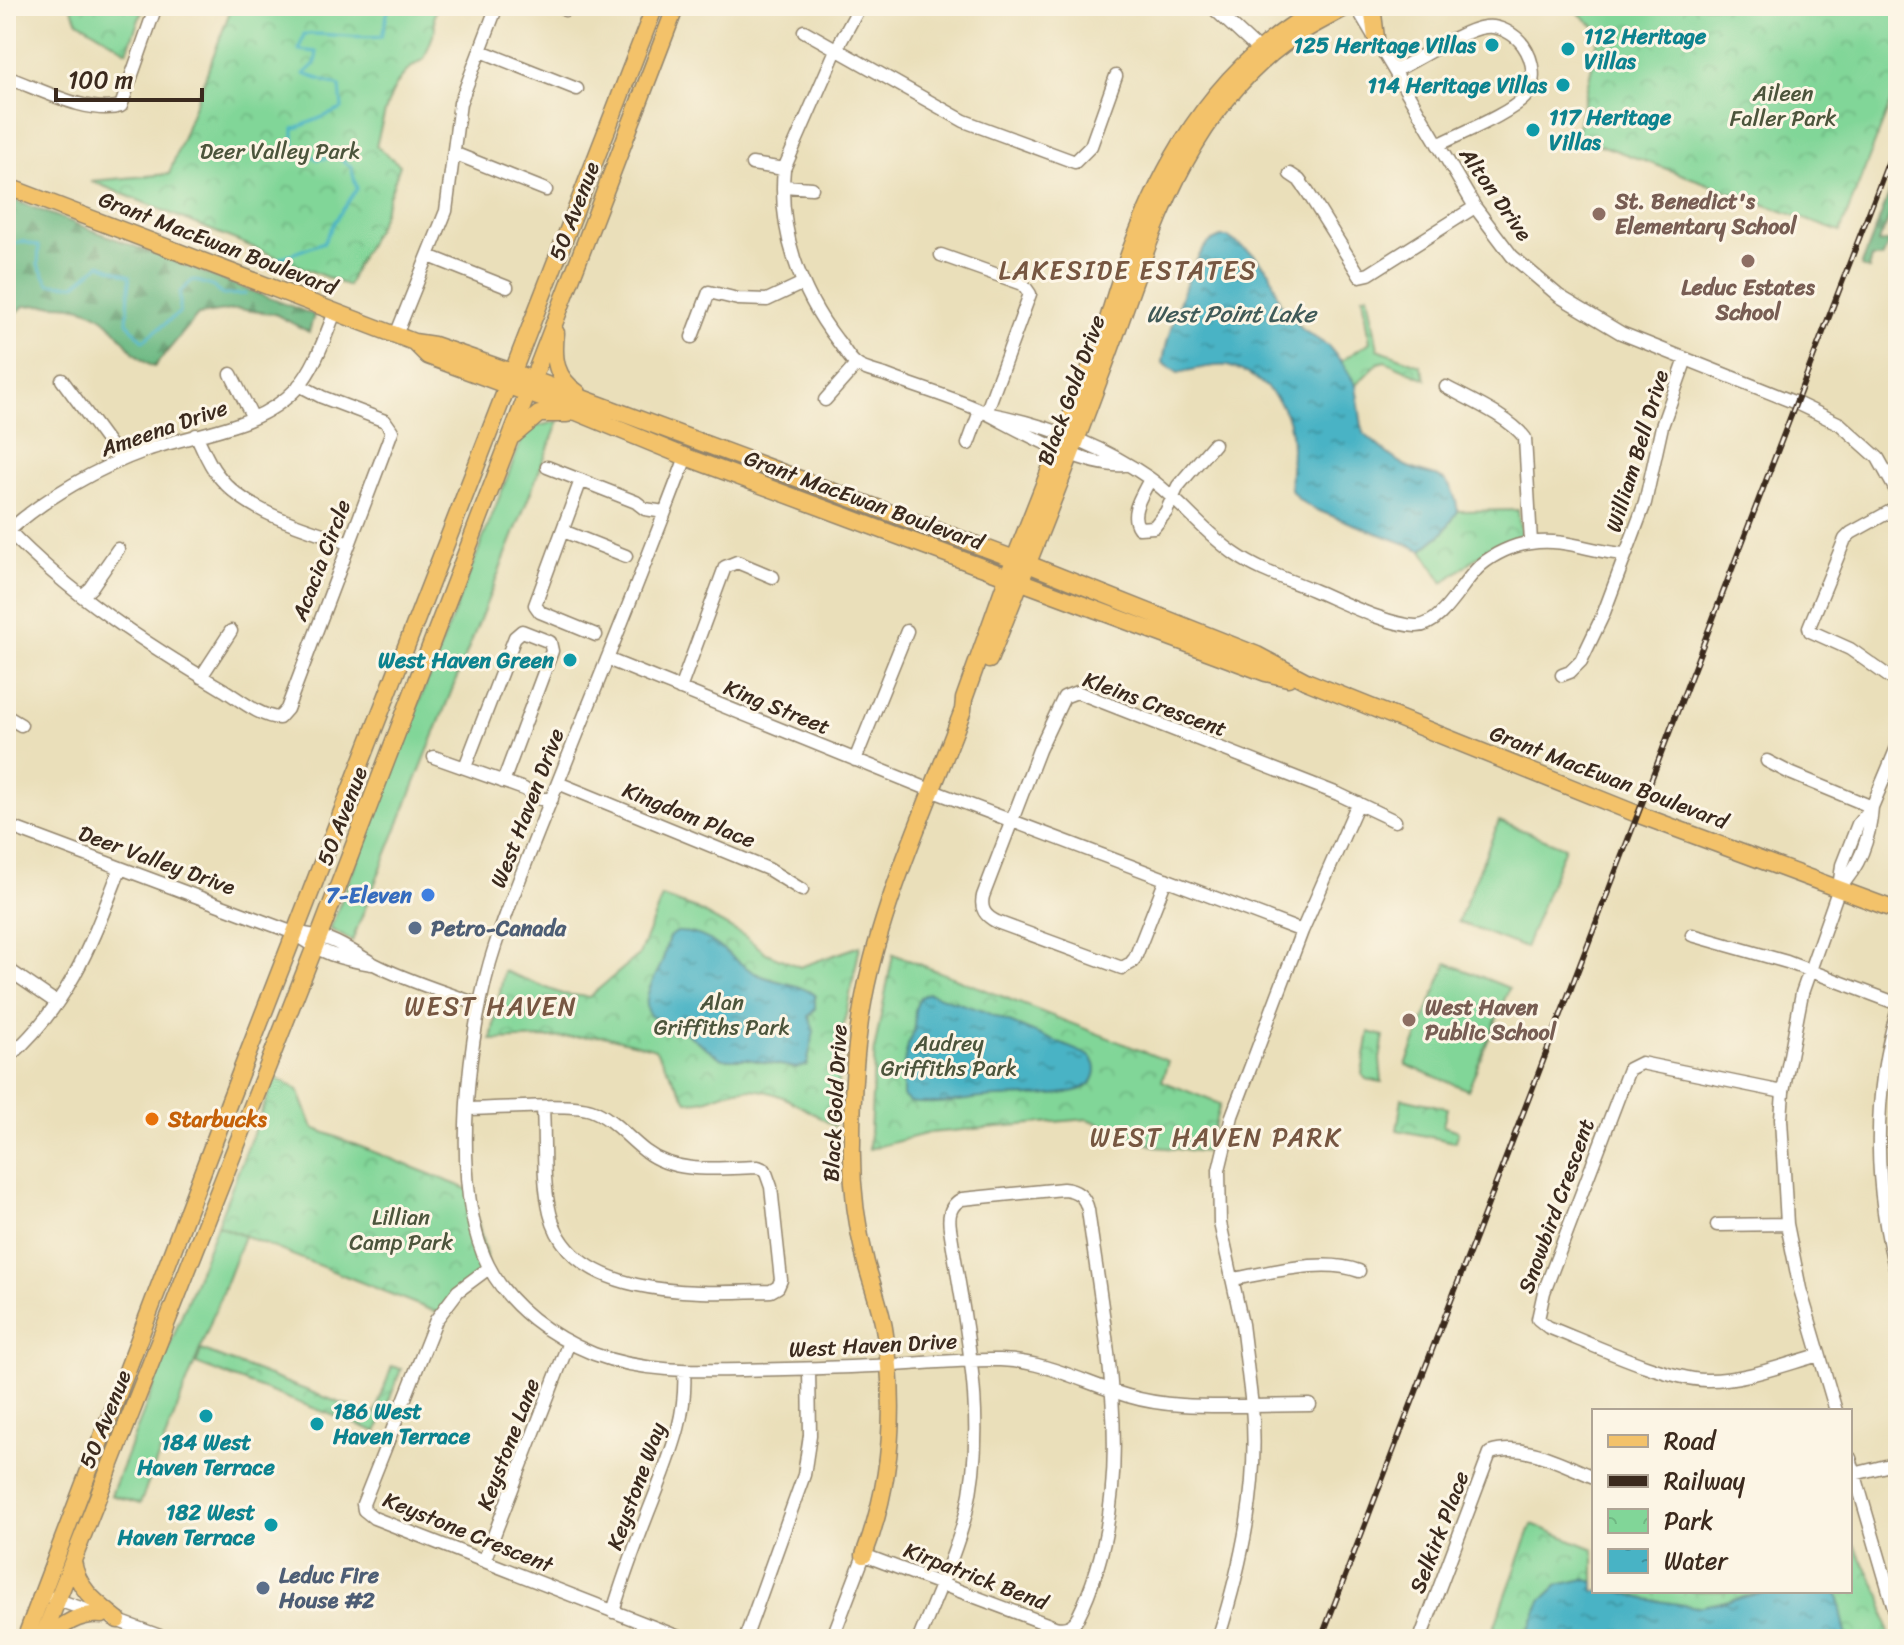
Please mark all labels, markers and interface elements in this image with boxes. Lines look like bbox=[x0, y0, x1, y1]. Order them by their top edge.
place label: 112 Heritage Villas bbox=[1584, 17, 1707, 81]
place label: 125 Heritage Villas bbox=[1294, 26, 1477, 65]
marker: 125 Heritage Villas bbox=[1483, 36, 1501, 54]
marker: 112 Heritage Villas bbox=[1559, 40, 1577, 58]
scale bar bbox=[56, 52, 202, 102]
text: 100 m bbox=[68, 59, 133, 101]
place label: 114 Heritage Villas bbox=[1367, 66, 1548, 105]
park label: Aileen Faller Park bbox=[1730, 74, 1837, 138]
marker: 114 Heritage Villas bbox=[1554, 76, 1572, 94]
place label: 117 Heritage Villas bbox=[1549, 98, 1672, 162]
marker: 117 Heritage Villas bbox=[1524, 121, 1542, 139]
park label: Deer Valley Park bbox=[200, 132, 360, 171]
street label: Alton Drive bbox=[1448, 138, 1543, 250]
street label: 50 Avenue bbox=[537, 155, 611, 266]
street label: Grant MacEwan Boulevard bbox=[93, 180, 344, 307]
place label: St. Benedict's Elementary School bbox=[1614, 182, 1797, 246]
marker: St. Benedict's Elementary School bbox=[1590, 205, 1608, 223]
district label: LAKESIDE ESTATES bbox=[998, 247, 1258, 293]
marker: Leduc Estates School bbox=[1739, 252, 1757, 270]
place label: Leduc Estates School bbox=[1681, 268, 1816, 332]
water label: West Point Lake bbox=[1146, 293, 1318, 335]
street label: Black Gold Drive bbox=[1026, 309, 1116, 471]
street label: William Bell Drive bbox=[1594, 365, 1680, 537]
street label: Ameena Drive bbox=[94, 388, 233, 468]
street label: Grant MacEwan Boulevard bbox=[739, 438, 991, 562]
street label: Acacia Circle bbox=[280, 493, 362, 628]
place label: West Haven Green bbox=[378, 641, 554, 680]
marker: West Haven Green bbox=[561, 651, 579, 669]
street label: Kleins Crescent bbox=[1077, 660, 1233, 748]
street label: King Street bbox=[718, 668, 837, 746]
street label: Grant MacEwan Boulevard bbox=[1484, 714, 1735, 841]
street label: West Haven Drive bbox=[479, 722, 575, 894]
street label: 50 Avenue bbox=[305, 760, 379, 871]
street label: Kingdom Place bbox=[616, 771, 762, 859]
street label: Deer Valley Drive bbox=[73, 814, 241, 907]
place label: 7-Eleven bbox=[326, 876, 412, 915]
marker: 7-Eleven bbox=[419, 886, 437, 904]
place label: Petro-Canada bbox=[431, 909, 567, 948]
marker: Petro-Canada bbox=[406, 919, 424, 937]
district label: WEST HAVEN bbox=[404, 983, 578, 1029]
park label: Alan Griffiths Park bbox=[654, 983, 790, 1047]
place label: West Haven Public School bbox=[1425, 988, 1557, 1052]
marker: West Haven Public School bbox=[1400, 1011, 1418, 1029]
street label: Black Gold Drive bbox=[811, 1023, 859, 1183]
park label: Audrey Griffiths Park bbox=[881, 1024, 1017, 1088]
place label: Starbucks bbox=[167, 1100, 268, 1139]
marker: Starbucks bbox=[143, 1110, 161, 1128]
street label: Snowbird Crescent bbox=[1506, 1113, 1606, 1299]
district label: WEST HAVEN PARK bbox=[1090, 1114, 1342, 1160]
park label: Lillian Camp Park bbox=[349, 1198, 453, 1262]
street label: West Haven Drive bbox=[788, 1321, 958, 1369]
street label: 50 Avenue bbox=[68, 1363, 143, 1474]
street label: Keystone Lane bbox=[465, 1372, 551, 1516]
place label: 186 West Haven Terrace bbox=[332, 1392, 471, 1456]
marker: 184 West Haven Terrace bbox=[197, 1407, 215, 1425]
legend bbox=[1592, 1409, 1852, 1593]
marker: 186 West Haven Terrace bbox=[308, 1415, 326, 1433]
street label: Keystone Way bbox=[595, 1416, 677, 1556]
text: Road bbox=[1664, 1420, 1718, 1462]
place label: 184 West Haven Terrace bbox=[136, 1423, 275, 1487]
text: Railway bbox=[1664, 1460, 1746, 1502]
street label: Selkirk Place bbox=[1398, 1465, 1480, 1599]
street label: Keystone Crescent bbox=[377, 1480, 560, 1584]
place label: 182 West Haven Terrace bbox=[117, 1493, 256, 1557]
text: Park bbox=[1664, 1500, 1713, 1542]
marker: 182 West Haven Terrace bbox=[262, 1516, 280, 1534]
street label: Kirpatrick Bend bbox=[898, 1531, 1055, 1622]
text: Water bbox=[1664, 1540, 1729, 1582]
place label: Leduc Fire House #2 bbox=[278, 1556, 380, 1620]
marker: Leduc Fire House #2 bbox=[254, 1579, 272, 1597]

